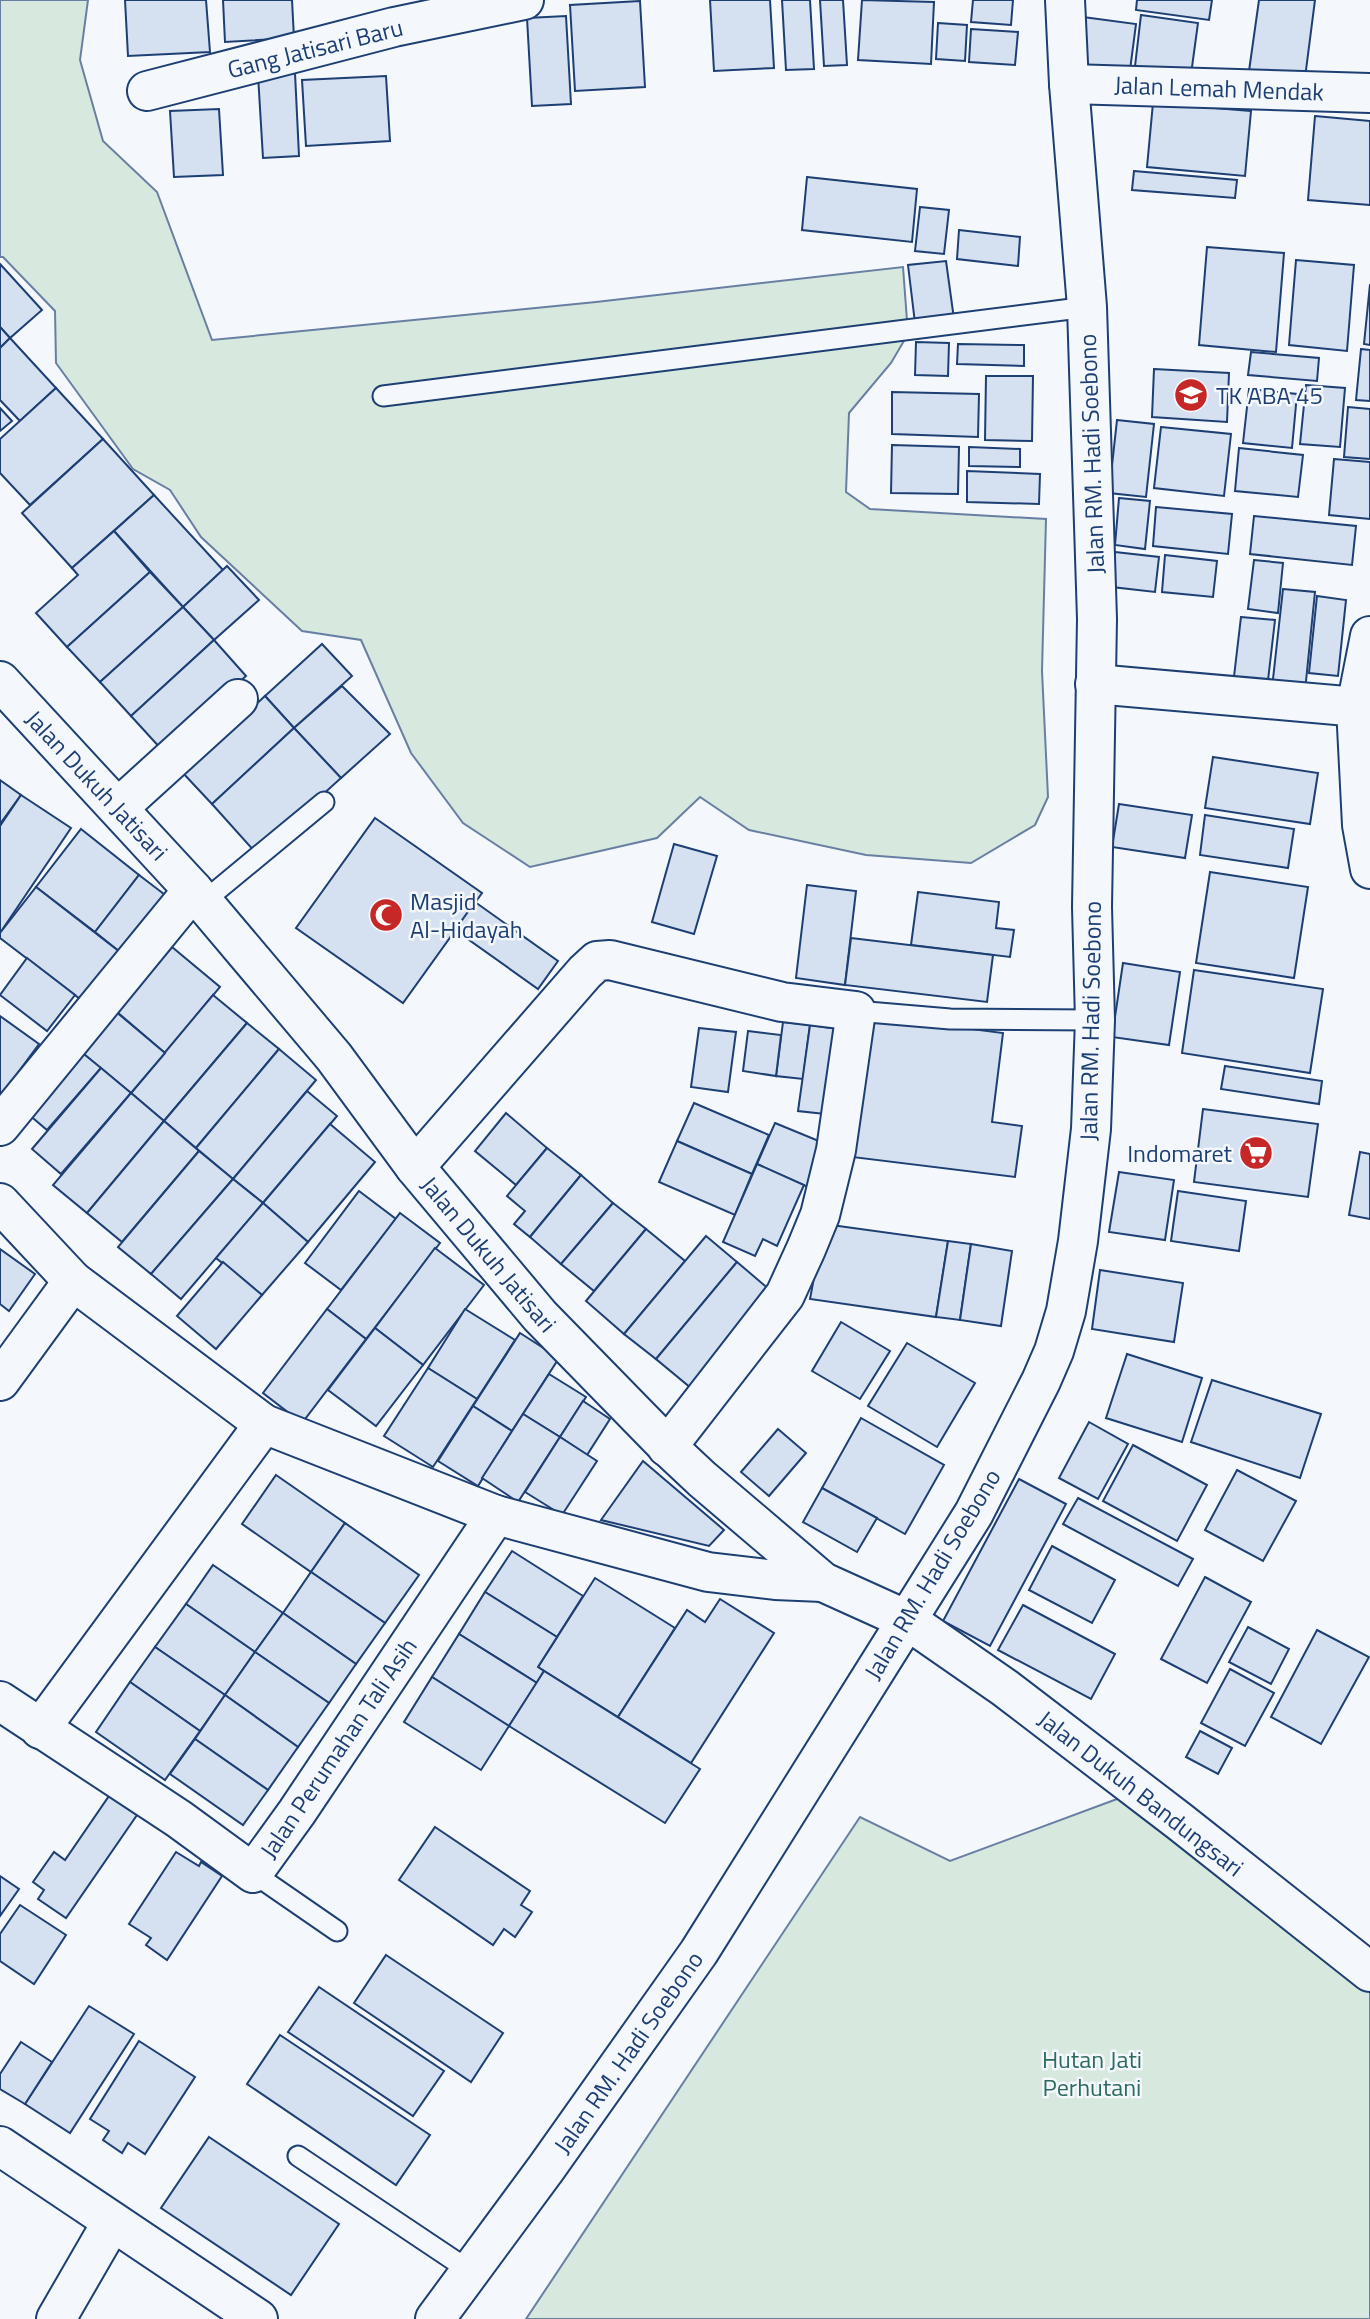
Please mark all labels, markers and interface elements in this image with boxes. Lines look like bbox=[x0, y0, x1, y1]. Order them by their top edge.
street label: Gang Jatisari Baru bbox=[223, 9, 407, 87]
street label: Jalan Lemah Mendak bbox=[1114, 66, 1325, 110]
street label: Jalan RM. Hadi Soebono bbox=[1069, 333, 1113, 575]
school or university icon: TK ABA 45 bbox=[1172, 376, 1210, 414]
place label: TK ABA 45 bbox=[1216, 377, 1323, 413]
street label: Jalan Dukuh Jatisari bbox=[17, 702, 177, 868]
place label: Masjid Al-Hidayah bbox=[410, 883, 523, 947]
mosque icon: Masjid Al-Hidayah bbox=[367, 896, 405, 934]
street label: Jalan RM. Hadi Soebono bbox=[1070, 901, 1110, 1141]
supermarket icon: Indomaret bbox=[1237, 1134, 1275, 1172]
place label: Indomaret bbox=[1127, 1135, 1233, 1171]
street label: Jalan Dukuh Jatisari bbox=[413, 1168, 565, 1340]
street label: Jalan RM. Hadi Soebono bbox=[855, 1462, 1009, 1686]
street label: Jalan Perumahan Tali Asih bbox=[251, 1630, 425, 1866]
street label: Jalan Dukuh Bandungsari bbox=[1030, 1701, 1252, 1885]
street label: Jalan RM. Hadi Soebono bbox=[544, 1943, 712, 2161]
park label: Hutan Jati Perhutani bbox=[1042, 2041, 1142, 2105]

